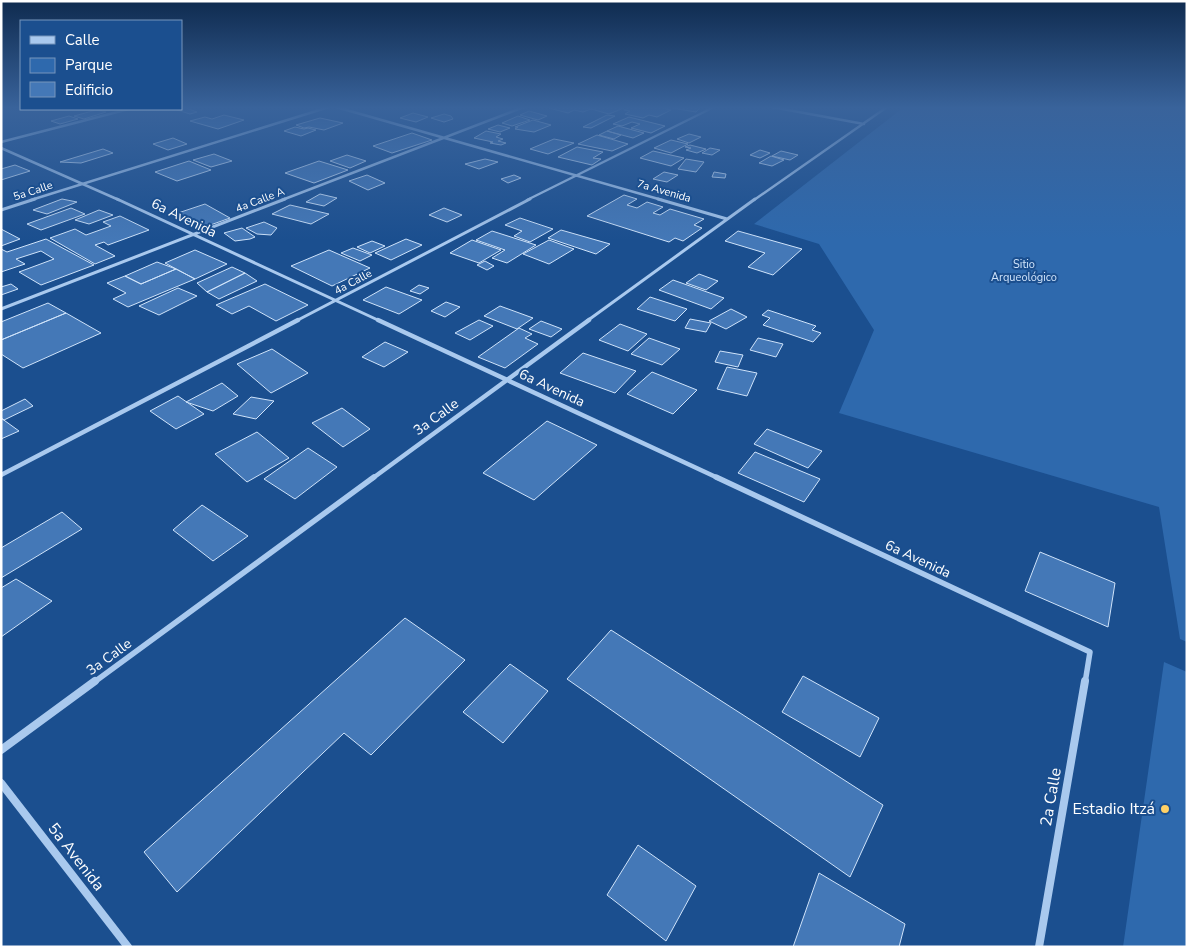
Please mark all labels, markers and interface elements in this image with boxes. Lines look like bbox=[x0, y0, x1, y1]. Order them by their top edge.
legend bbox=[20, 20, 182, 110]
text: Calle bbox=[65, 30, 100, 50]
text: Parque bbox=[65, 55, 113, 75]
text: Edificio bbox=[65, 80, 113, 100]
street label: 7a Avenida bbox=[635, 176, 693, 206]
street label: 5a Calle bbox=[11, 178, 55, 204]
street label: 4a Calle A bbox=[233, 184, 287, 216]
street label: 6a Avenida bbox=[148, 194, 220, 242]
park label: Sitio Arqueológico bbox=[991, 257, 1057, 285]
street label: 4a Calle bbox=[332, 266, 375, 298]
street label: 6a Avenida bbox=[516, 364, 588, 412]
street label: 3a Calle bbox=[410, 394, 462, 440]
street label: 6a Avenida bbox=[882, 535, 954, 583]
street label: 3a Calle bbox=[83, 634, 135, 680]
street label: 2a Calle bbox=[1035, 766, 1067, 828]
place label: Estadio Itzá bbox=[1073, 798, 1155, 820]
marker: Estadio Itzá bbox=[1159, 803, 1171, 815]
street label: 5a Avenida bbox=[42, 818, 110, 896]

